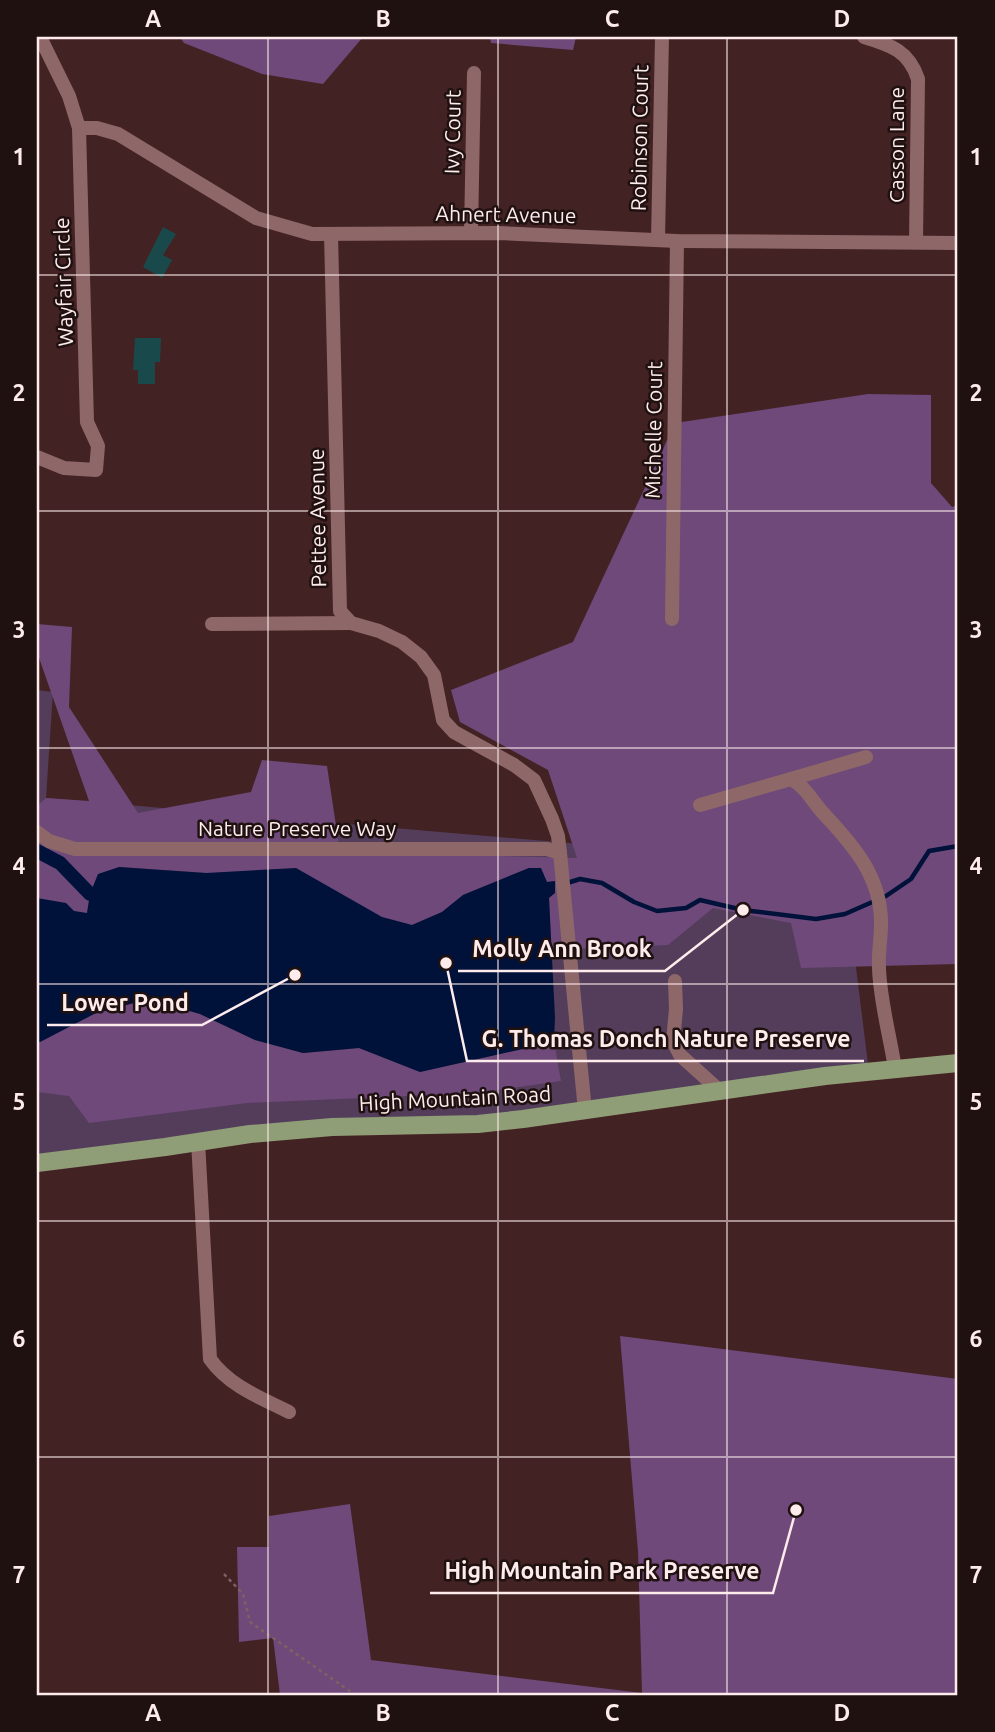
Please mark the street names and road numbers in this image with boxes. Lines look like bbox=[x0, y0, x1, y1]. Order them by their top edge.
street label: Robinson Court bbox=[626, 65, 652, 211]
street label: Casson Lane bbox=[884, 87, 908, 203]
street label: Ivy Court bbox=[439, 90, 465, 174]
street label: Ahnert Avenue bbox=[435, 201, 577, 227]
street label: Wayfair Circle bbox=[49, 217, 77, 347]
street label: Michelle Court bbox=[640, 361, 666, 499]
street label: Pettee Avenue bbox=[304, 448, 330, 588]
street label: Nature Preserve Way bbox=[198, 816, 396, 840]
street label: High Mountain Road bbox=[358, 1081, 552, 1115]

